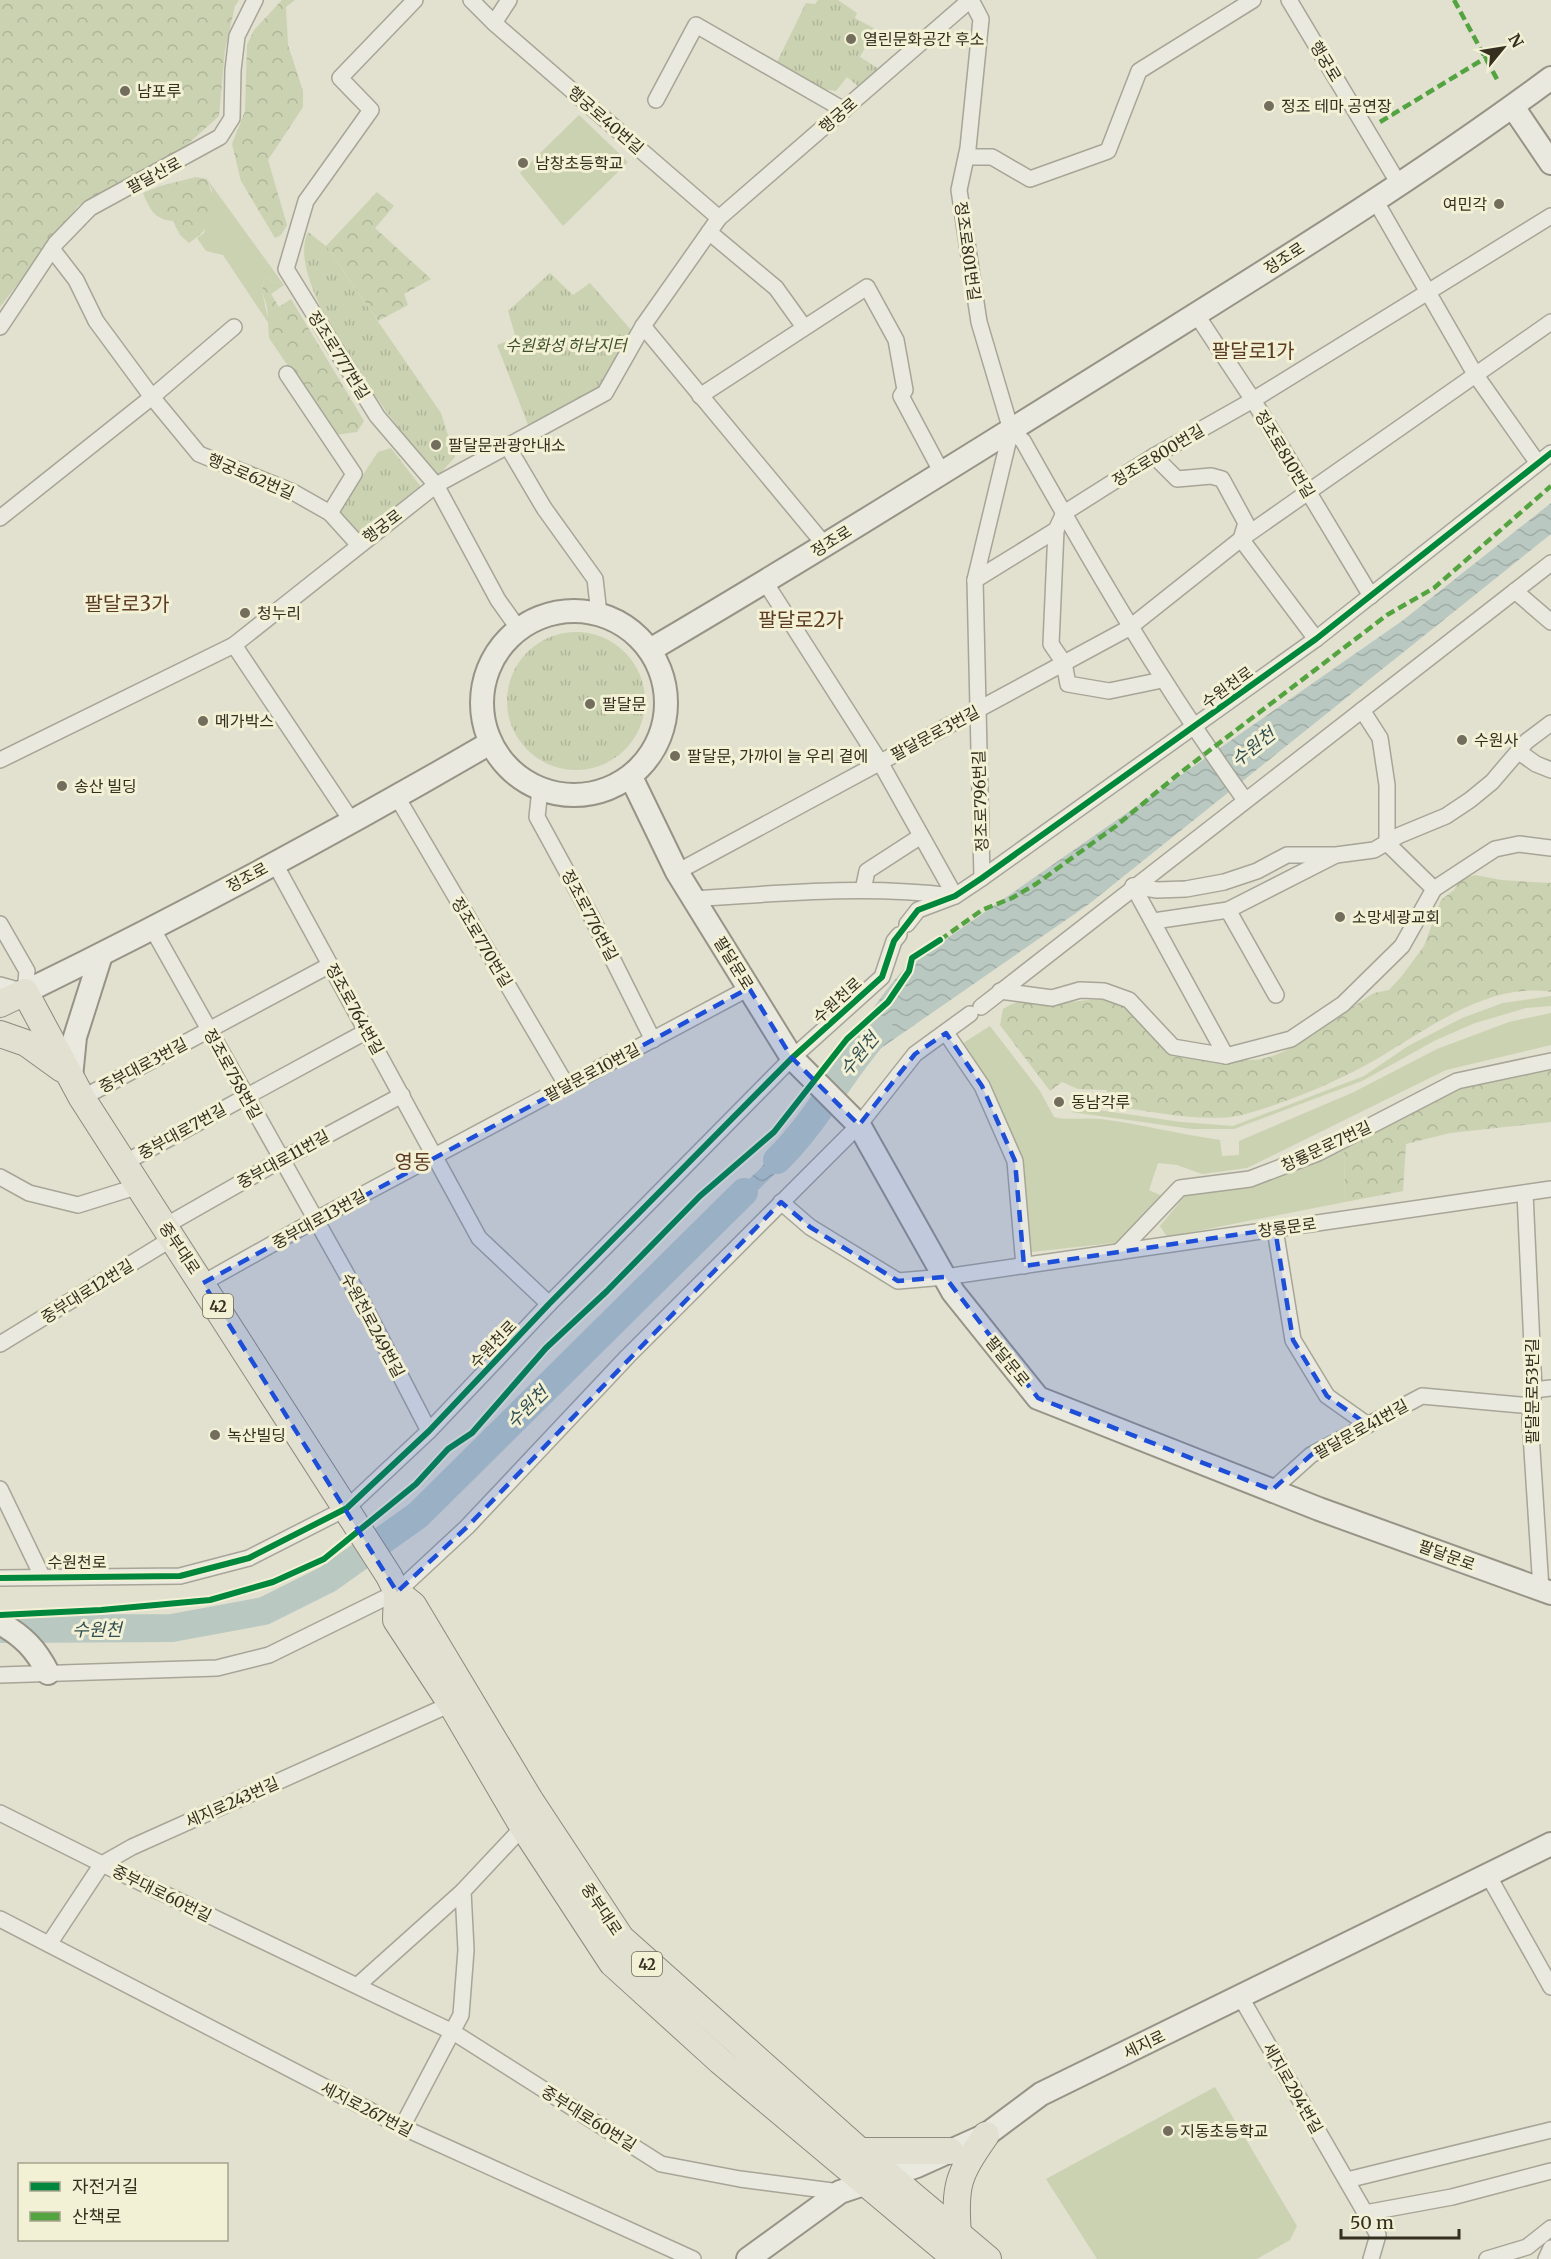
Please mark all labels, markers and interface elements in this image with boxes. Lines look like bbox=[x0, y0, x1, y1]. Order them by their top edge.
north arrow bbox=[1473, 18, 1533, 78]
place label: 열린문화공간 후소 bbox=[863, 29, 985, 49]
text: N bbox=[1504, 30, 1528, 51]
marker: 열린문화공간 후소 bbox=[844, 32, 858, 46]
street label: 행궁로 bbox=[1306, 37, 1346, 85]
place label: 남포루 bbox=[137, 81, 181, 101]
street label: 행궁로40번길 bbox=[564, 82, 648, 158]
marker: 남포루 bbox=[118, 84, 132, 98]
street label: 행궁로 bbox=[815, 93, 861, 137]
place label: 정조 테마 공연장 bbox=[1281, 96, 1392, 116]
marker: 정조 테마 공연장 bbox=[1262, 99, 1276, 113]
street label: 팔달산로 bbox=[123, 152, 185, 198]
place label: 남창초등학교 bbox=[535, 153, 623, 173]
marker: 남창초등학교 bbox=[516, 156, 530, 170]
place label: 여민각 bbox=[1443, 194, 1487, 214]
marker: 여민각 bbox=[1492, 197, 1506, 211]
street label: 정조로801번길 bbox=[951, 200, 985, 302]
street label: 정조로 bbox=[1260, 237, 1308, 278]
street label: 정조로777번길 bbox=[304, 307, 374, 403]
park label: 수원화성 하남지터 bbox=[505, 335, 629, 355]
district label: 팔달로1가 bbox=[1212, 338, 1294, 363]
street label: 정조로810번길 bbox=[1251, 406, 1319, 502]
street label: 정조로800번길 bbox=[1108, 420, 1208, 490]
place label: 팔달문관광안내소 bbox=[448, 435, 566, 455]
marker: 팔달문관광안내소 bbox=[429, 438, 443, 452]
street label: 행궁로62번길 bbox=[205, 449, 297, 503]
street label: 행궁로 bbox=[358, 505, 406, 547]
street label: 정조로 bbox=[807, 521, 855, 561]
district label: 팔달로3가 bbox=[84, 591, 170, 616]
place label: 청누리 bbox=[257, 603, 301, 623]
marker: 청누리 bbox=[238, 606, 252, 620]
district label: 팔달로2가 bbox=[758, 607, 844, 632]
street label: 수원천로 bbox=[1197, 661, 1257, 712]
place label: 팔달문 bbox=[602, 694, 646, 714]
marker: 팔달문 bbox=[583, 697, 597, 711]
street label: 팔달문로3번길 bbox=[887, 701, 983, 765]
place label: 메가박스 bbox=[215, 711, 274, 731]
marker: 메가박스 bbox=[196, 714, 210, 728]
water label: 수원천 bbox=[1226, 721, 1282, 771]
place label: 수원사 bbox=[1474, 730, 1518, 750]
marker: 수원사 bbox=[1455, 733, 1469, 747]
place label: 팔달문, 가까이 늘 우리 곁에 bbox=[687, 746, 868, 766]
marker: 팔달문, 가까이 늘 우리 곁에 bbox=[668, 749, 682, 763]
street label: 정조로796번길 bbox=[968, 750, 992, 852]
place label: 송산 빌딩 bbox=[74, 776, 137, 796]
marker: 송산 빌딩 bbox=[55, 779, 69, 793]
street label: 정조로 bbox=[223, 858, 271, 896]
street label: 정조로776번길 bbox=[558, 866, 622, 964]
street label: 정조로770번길 bbox=[447, 893, 517, 991]
place label: 소망세광교회 bbox=[1352, 907, 1440, 927]
marker: 소망세광교회 bbox=[1333, 910, 1347, 924]
street label: 팔달문로 bbox=[710, 933, 758, 993]
street label: 정조로764번길 bbox=[322, 960, 388, 1058]
street label: 수원천로 bbox=[808, 973, 866, 1027]
street label: 정조로758번길 bbox=[200, 1025, 266, 1123]
water label: 수원천 bbox=[834, 1026, 885, 1081]
street label: 중부대로3번길 bbox=[95, 1033, 191, 1097]
street label: 팔달문로10번길 bbox=[541, 1038, 643, 1106]
place label: 동남각루 bbox=[1071, 1092, 1130, 1112]
marker: 동남각루 bbox=[1052, 1095, 1066, 1109]
street label: 중부대로7번길 bbox=[135, 1099, 229, 1163]
street label: 창룡문로7번길 bbox=[1278, 1116, 1374, 1176]
street label: 중부대로11번길 bbox=[233, 1125, 333, 1193]
district label: 영동 bbox=[395, 1149, 431, 1174]
street label: 중부대로13번길 bbox=[269, 1185, 369, 1253]
street label: 창룡문로 bbox=[1256, 1213, 1318, 1241]
street label: 중부대로 bbox=[155, 1218, 205, 1278]
street label: 중부대로12번길 bbox=[37, 1255, 137, 1327]
street label: 수원천로249번길 bbox=[337, 1269, 409, 1381]
road number: 42 bbox=[203, 1294, 233, 1318]
street label: 수원천로 bbox=[465, 1316, 521, 1372]
street label: 팔달문로 bbox=[982, 1332, 1034, 1390]
street label: 팔달문로53번길 bbox=[1522, 1338, 1542, 1444]
water label: 수원천 bbox=[501, 1380, 554, 1433]
street label: 팔달문로41번길 bbox=[1311, 1395, 1411, 1463]
place label: 녹산빌딩 bbox=[227, 1425, 286, 1445]
marker: 녹산빌딩 bbox=[208, 1428, 222, 1442]
street label: 팔달문로 bbox=[1416, 1536, 1478, 1575]
street label: 수원천로 bbox=[48, 1552, 107, 1572]
water label: 수원천 bbox=[72, 1618, 124, 1641]
street label: 세지로243번길 bbox=[182, 1772, 282, 1832]
street label: 중부대로60번길 bbox=[109, 1860, 215, 1926]
street label: 중부대로 bbox=[577, 1879, 627, 1939]
road number: 42 bbox=[632, 1952, 662, 1976]
street label: 세지로 bbox=[1120, 2025, 1168, 2063]
street label: 세지로294번길 bbox=[1259, 2039, 1327, 2137]
street label: 세지로267번길 bbox=[318, 2077, 416, 2141]
street label: 중부대로60번길 bbox=[538, 2081, 640, 2155]
place label: 지동초등학교 bbox=[1180, 2121, 1268, 2141]
marker: 지동초등학교 bbox=[1161, 2124, 1175, 2138]
legend bbox=[18, 2163, 228, 2241]
text: 자전거길 bbox=[72, 2175, 138, 2198]
scale bar bbox=[1341, 2202, 1460, 2240]
text: 산책로 bbox=[72, 2205, 122, 2228]
text: 50 m bbox=[1350, 2211, 1394, 2234]

